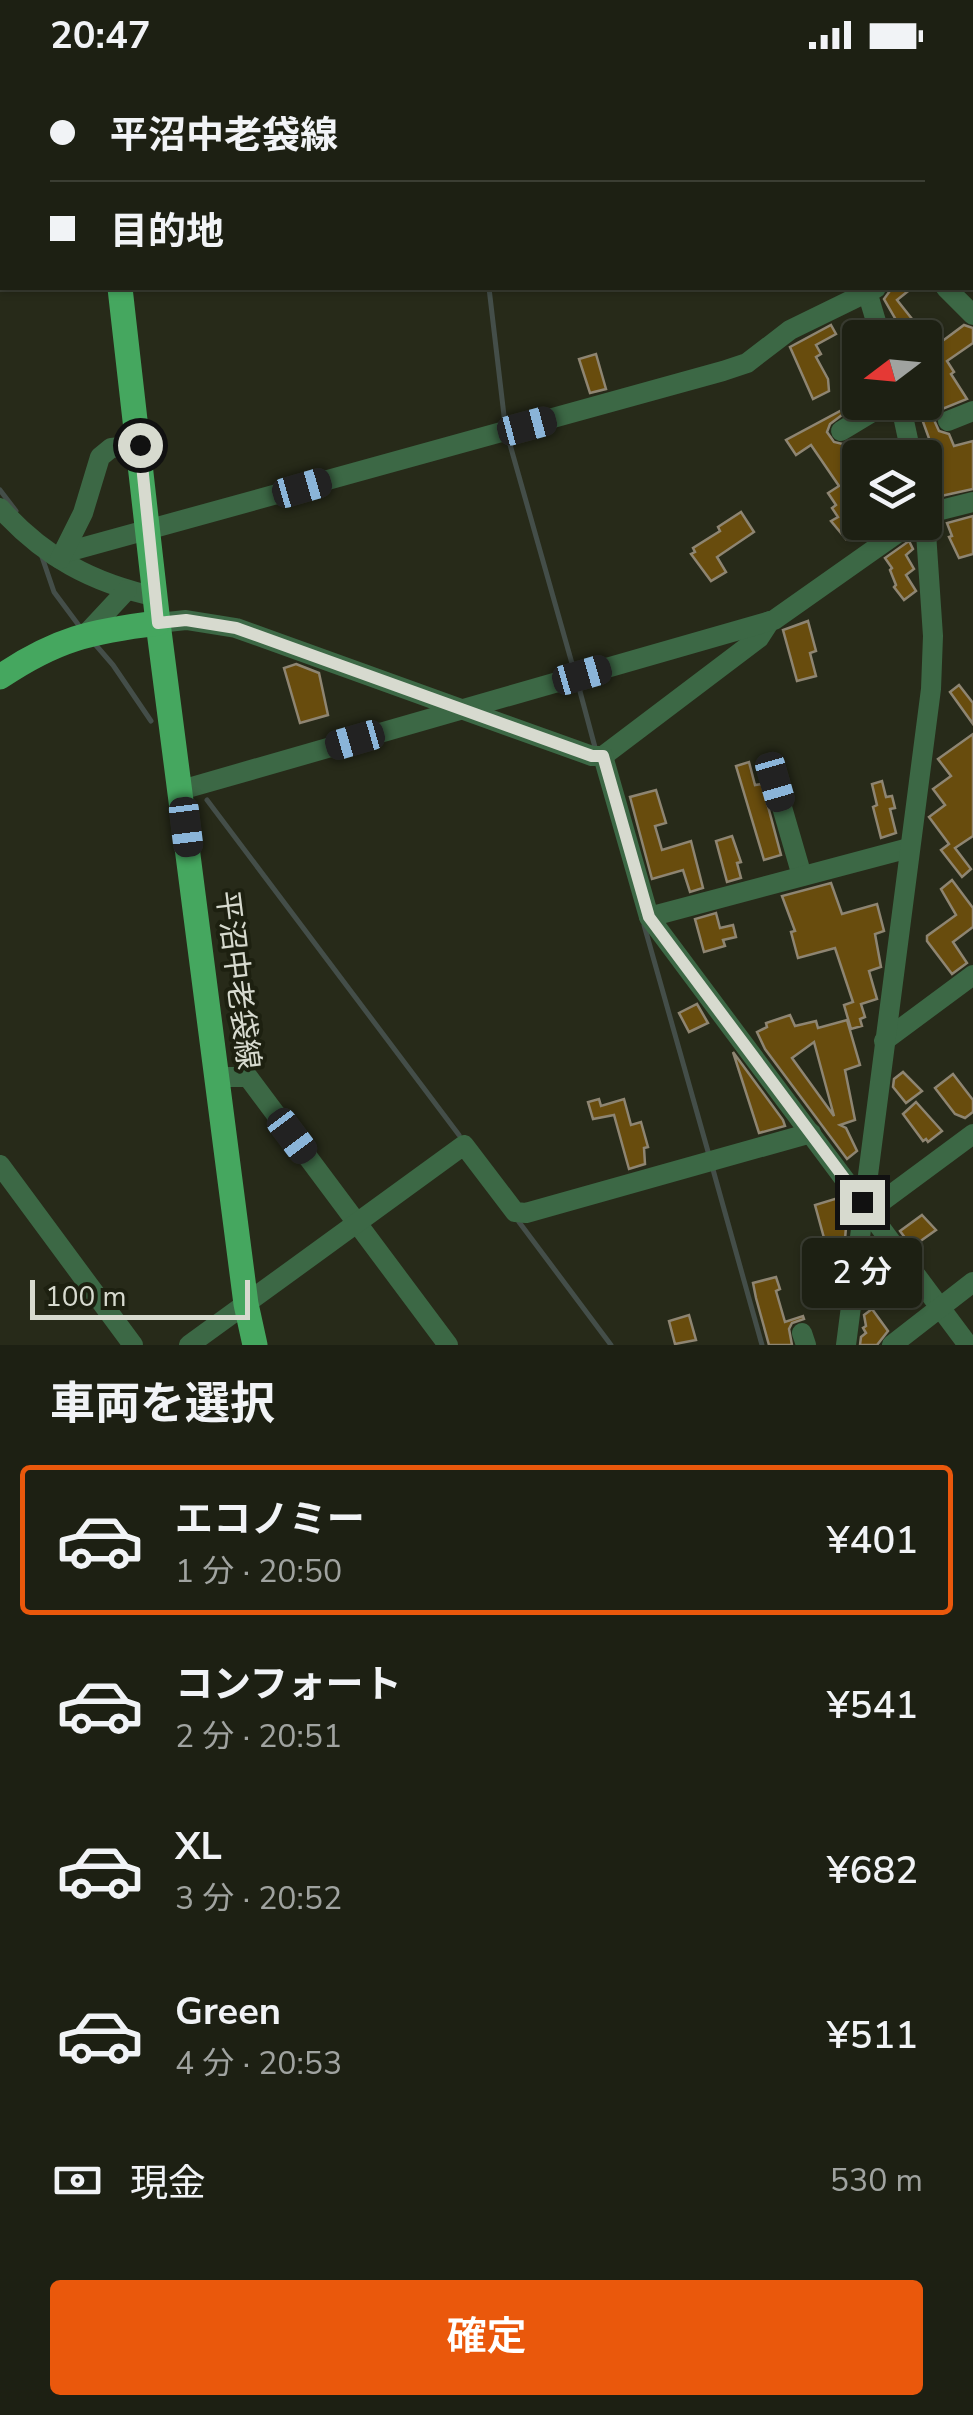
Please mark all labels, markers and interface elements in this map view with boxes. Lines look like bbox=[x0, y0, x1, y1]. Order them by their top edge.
text: 20:47 bbox=[50, 10, 151, 61]
text: 平沼中老袋線 bbox=[110, 110, 338, 161]
text: 目的地 bbox=[110, 206, 224, 257]
north arrow bbox=[842, 320, 942, 420]
map controls bbox=[842, 320, 942, 540]
car bbox=[494, 404, 560, 448]
route start bbox=[118, 423, 163, 468]
button: layers bbox=[842, 440, 942, 540]
car bbox=[269, 465, 335, 511]
car bbox=[549, 652, 615, 698]
car bbox=[322, 717, 388, 763]
car bbox=[752, 749, 798, 815]
car bbox=[167, 795, 205, 859]
street label: 平沼中老袋線 bbox=[206, 888, 269, 1072]
car bbox=[262, 1103, 322, 1169]
route end bbox=[840, 1180, 885, 1225]
callout: 2 分 bbox=[802, 1237, 922, 1307]
text: 2 分 bbox=[832, 1251, 892, 1294]
scale bar bbox=[30, 1275, 250, 1320]
text: 100 m bbox=[45, 1278, 127, 1316]
text: 車両を選択 bbox=[50, 1374, 275, 1435]
text: エコノミー bbox=[175, 1494, 365, 1545]
icon: car bbox=[55, 1495, 145, 1585]
text: ¥401 bbox=[827, 1515, 918, 1566]
text: 1 分 · 20:50 bbox=[175, 1550, 342, 1593]
text: コンフォート bbox=[175, 1659, 402, 1710]
icon: car bbox=[55, 1660, 145, 1750]
text: ¥541 bbox=[827, 1680, 918, 1731]
text: 2 分 · 20:51 bbox=[175, 1715, 342, 1758]
text: XL bbox=[175, 1821, 222, 1872]
icon: car bbox=[55, 1825, 145, 1915]
text: ¥682 bbox=[827, 1845, 918, 1896]
text: 3 分 · 20:52 bbox=[175, 1877, 342, 1920]
text: Green bbox=[175, 1986, 281, 2037]
icon: car bbox=[55, 1990, 145, 2080]
text: ¥511 bbox=[827, 2010, 918, 2061]
text: 4 分 · 20:53 bbox=[175, 2042, 342, 2085]
icon: cash bbox=[50, 2153, 105, 2208]
text: 現金 bbox=[130, 2158, 206, 2209]
text: 530 m bbox=[830, 2159, 923, 2202]
button: 確定 bbox=[50, 2280, 923, 2395]

